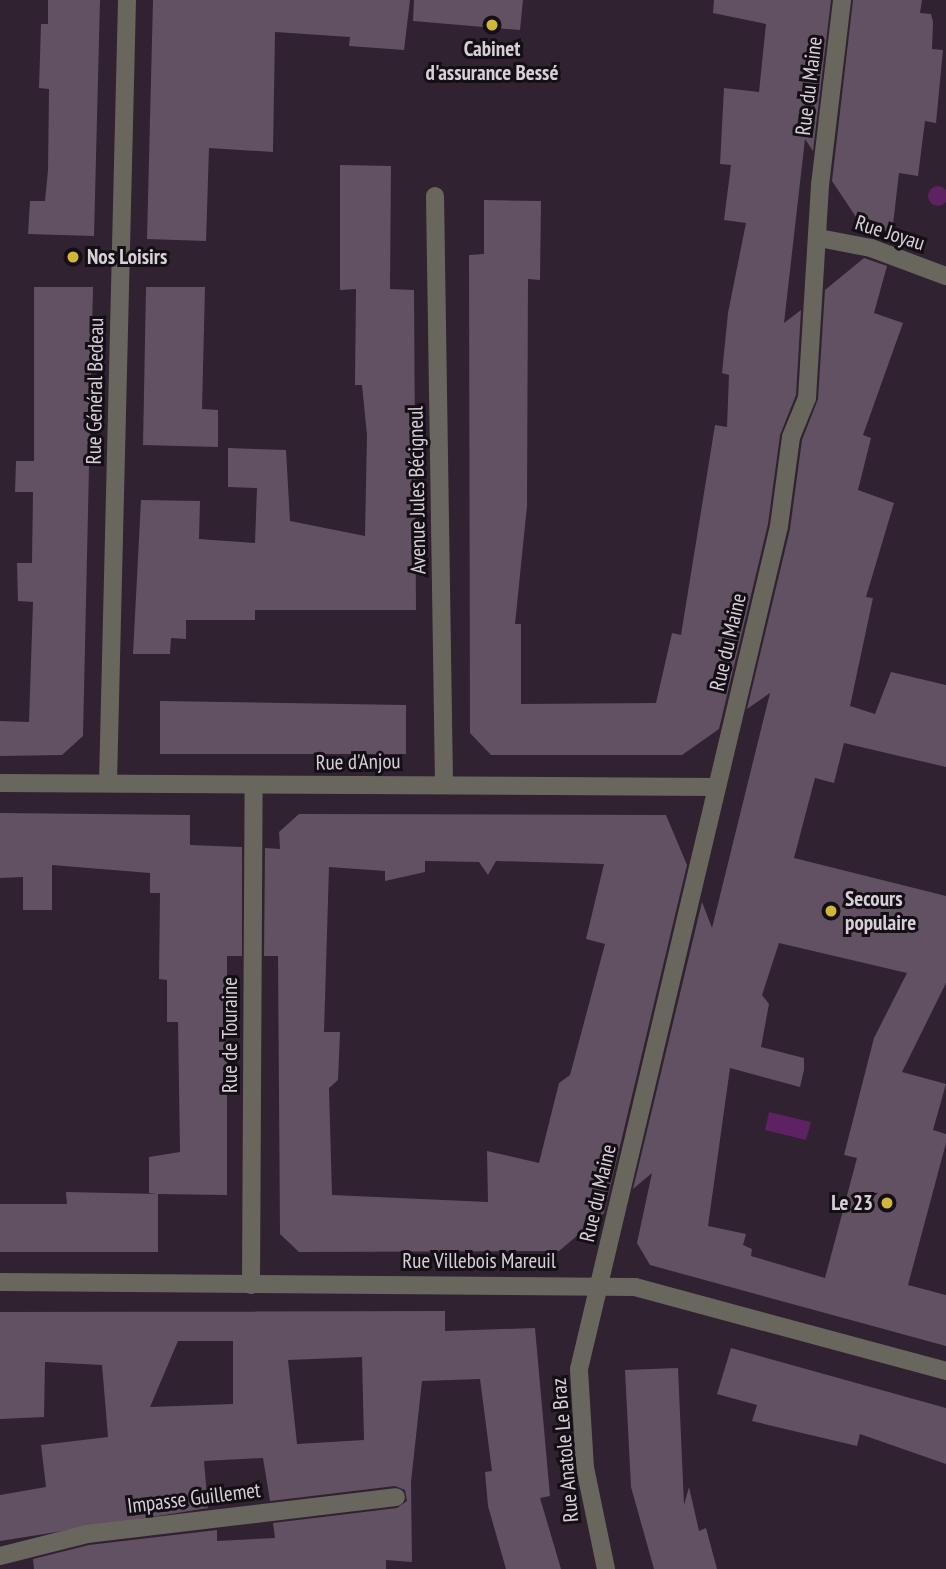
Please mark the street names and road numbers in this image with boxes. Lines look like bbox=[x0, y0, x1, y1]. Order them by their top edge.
street label: Rue du Maine bbox=[790, 35, 828, 137]
street label: Rue Joyau bbox=[852, 210, 928, 256]
street label: Rue Général Bedeau bbox=[81, 318, 109, 464]
street label: Avenue Jules Bécigneul bbox=[403, 406, 431, 574]
street label: Rue du Maine bbox=[705, 591, 751, 693]
street label: Rue d'Anjou bbox=[315, 749, 401, 775]
street label: Rue de Touraine bbox=[217, 977, 243, 1093]
street label: Rue du Maine bbox=[575, 1142, 621, 1244]
street label: Rue Villebois Mareuil bbox=[402, 1248, 556, 1274]
street label: Rue Anatole Le Braz bbox=[546, 1377, 584, 1523]
street label: Impasse Guillemet bbox=[126, 1477, 262, 1519]

